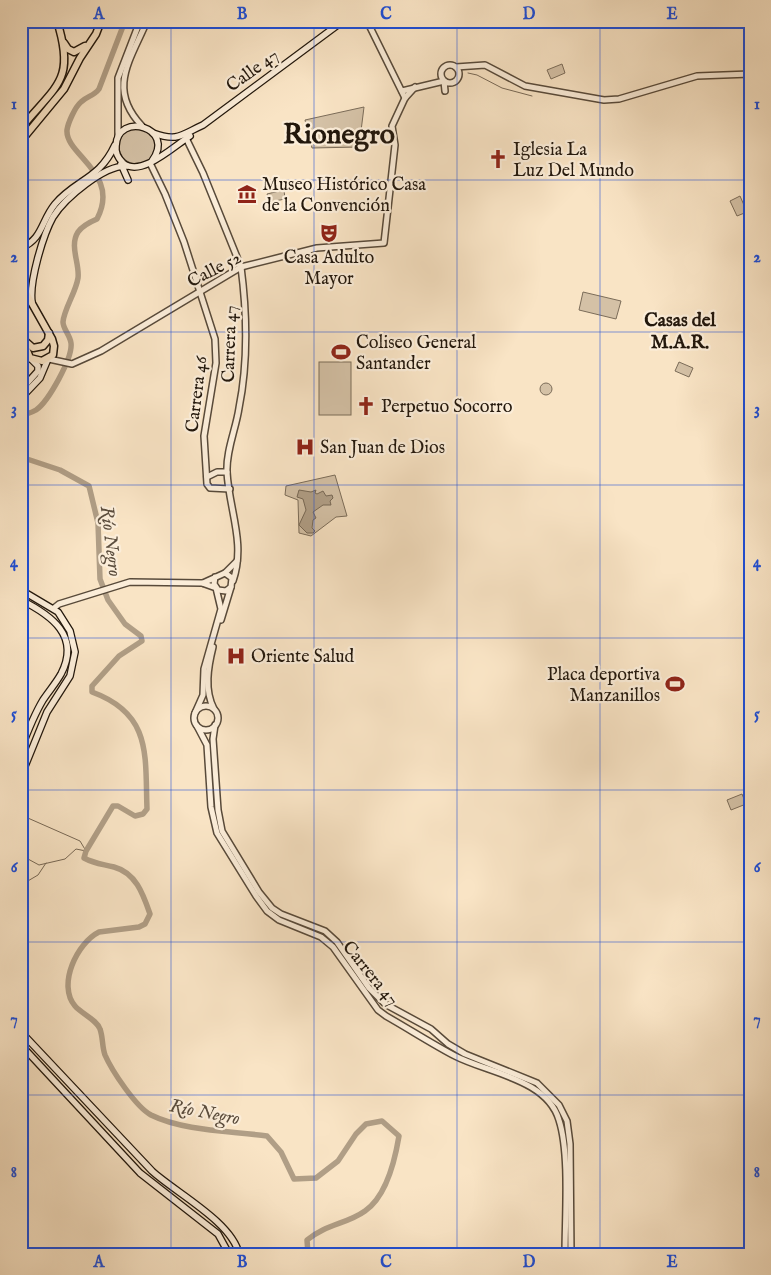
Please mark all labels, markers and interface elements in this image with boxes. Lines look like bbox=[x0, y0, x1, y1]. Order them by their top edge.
text: A bbox=[93, 5, 106, 25]
text: B bbox=[237, 5, 248, 25]
text: C bbox=[380, 5, 392, 25]
text: D bbox=[523, 5, 536, 25]
text: E bbox=[666, 5, 678, 25]
street label: Calle 47 bbox=[222, 44, 284, 98]
text: 1 bbox=[11, 95, 17, 115]
text: 1 bbox=[754, 95, 760, 115]
district label: Rionegro bbox=[283, 118, 395, 153]
place label: Iglesia La Luz Del Mundo bbox=[513, 139, 634, 183]
church icon: Iglesia La Luz Del Mundo bbox=[487, 148, 509, 170]
place label: Museo Histórico Casa de la Convención bbox=[262, 174, 426, 218]
museum icon: Museo Histórico Casa de la Convención bbox=[236, 183, 258, 205]
theatre icon: Casa Adulto Mayor bbox=[318, 222, 340, 244]
street label: Calle 52 bbox=[184, 247, 246, 294]
place label: Casa Adulto Mayor bbox=[284, 247, 375, 291]
text: 2 bbox=[10, 248, 18, 268]
text: 2 bbox=[753, 248, 761, 268]
street label: Carrera 47 bbox=[218, 305, 243, 383]
district label: Casas del M.A.R. bbox=[644, 309, 717, 355]
place label: Coliseo General Santander bbox=[356, 332, 476, 376]
sports icon: Coliseo General Santander bbox=[330, 341, 352, 363]
street label: Carrera 46 bbox=[181, 354, 214, 434]
church icon: Perpetuo Socorro bbox=[355, 395, 377, 417]
place label: Perpetuo Socorro bbox=[381, 396, 513, 419]
text: 3 bbox=[11, 400, 17, 420]
text: 3 bbox=[754, 400, 760, 420]
hospital icon: San Juan de Dios bbox=[294, 436, 316, 458]
place label: San Juan de Dios bbox=[320, 437, 445, 460]
water label: Río Negro bbox=[94, 504, 126, 578]
text: 4 bbox=[10, 553, 19, 573]
text: 4 bbox=[753, 553, 762, 573]
hospital icon: Oriente Salud bbox=[225, 645, 247, 667]
place label: Oriente Salud bbox=[251, 646, 355, 669]
place label: Placa deportiva Manzanillos bbox=[547, 664, 660, 708]
sports icon: Placa deportiva Manzanillos bbox=[664, 673, 686, 695]
text: 5 bbox=[11, 705, 17, 725]
text: 5 bbox=[754, 705, 760, 725]
text: 6 bbox=[11, 858, 19, 878]
text: 6 bbox=[754, 858, 762, 878]
street label: Carrera 47 bbox=[337, 937, 403, 1011]
text: 7 bbox=[10, 1010, 18, 1030]
text: 7 bbox=[753, 1010, 761, 1030]
water label: Río Negro bbox=[167, 1094, 242, 1132]
text: 8 bbox=[11, 1163, 17, 1183]
text: 8 bbox=[754, 1163, 760, 1183]
text: A bbox=[93, 1253, 106, 1273]
text: B bbox=[237, 1253, 248, 1273]
text: C bbox=[380, 1253, 392, 1273]
text: D bbox=[523, 1253, 536, 1273]
text: E bbox=[666, 1253, 678, 1273]

